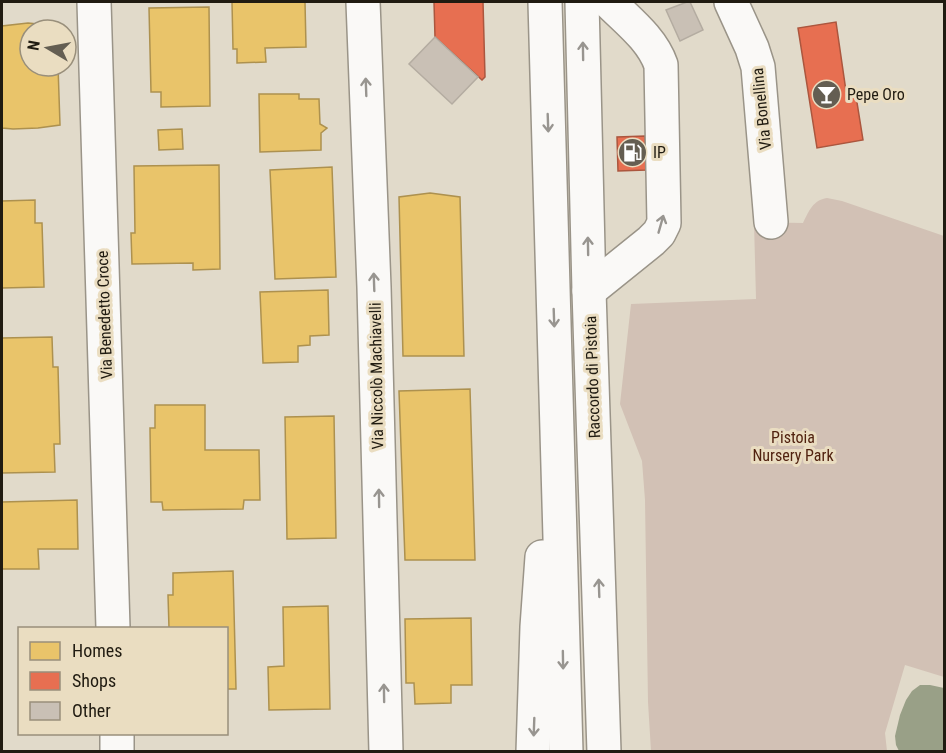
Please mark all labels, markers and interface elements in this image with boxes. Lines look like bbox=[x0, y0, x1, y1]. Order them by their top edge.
north arrow bbox=[18, 18, 78, 78]
text: N bbox=[24, 39, 44, 52]
one-way arrow bbox=[578, 42, 589, 62]
street label: Via Bonellina bbox=[748, 67, 775, 151]
one-way arrow bbox=[361, 78, 372, 98]
bar icon: Pepe Oro bbox=[810, 78, 842, 110]
place label: Pepe Oro bbox=[847, 85, 905, 104]
one-way arrow bbox=[543, 112, 554, 132]
fuel station icon: IP bbox=[616, 136, 648, 168]
place label: IP bbox=[653, 143, 666, 162]
one-way arrow bbox=[656, 215, 667, 234]
one-way arrow bbox=[582, 237, 593, 257]
street label: Via Benedetto Croce bbox=[93, 250, 116, 380]
one-way arrow bbox=[368, 273, 379, 293]
street label: Via Niccolò Machiavelli bbox=[366, 302, 387, 450]
one-way arrow bbox=[548, 307, 560, 327]
street label: Raccordo di Pistoia bbox=[581, 315, 604, 438]
park label: Pistoia Nursery Park bbox=[752, 428, 834, 465]
one-way arrow bbox=[374, 489, 385, 509]
one-way arrow bbox=[594, 579, 605, 599]
legend bbox=[18, 627, 228, 735]
text: Homes bbox=[72, 640, 122, 661]
one-way arrow bbox=[558, 649, 569, 669]
text: Shops bbox=[72, 670, 116, 691]
one-way arrow bbox=[379, 684, 390, 704]
text: Other bbox=[72, 700, 111, 721]
one-way arrow bbox=[529, 717, 540, 737]

